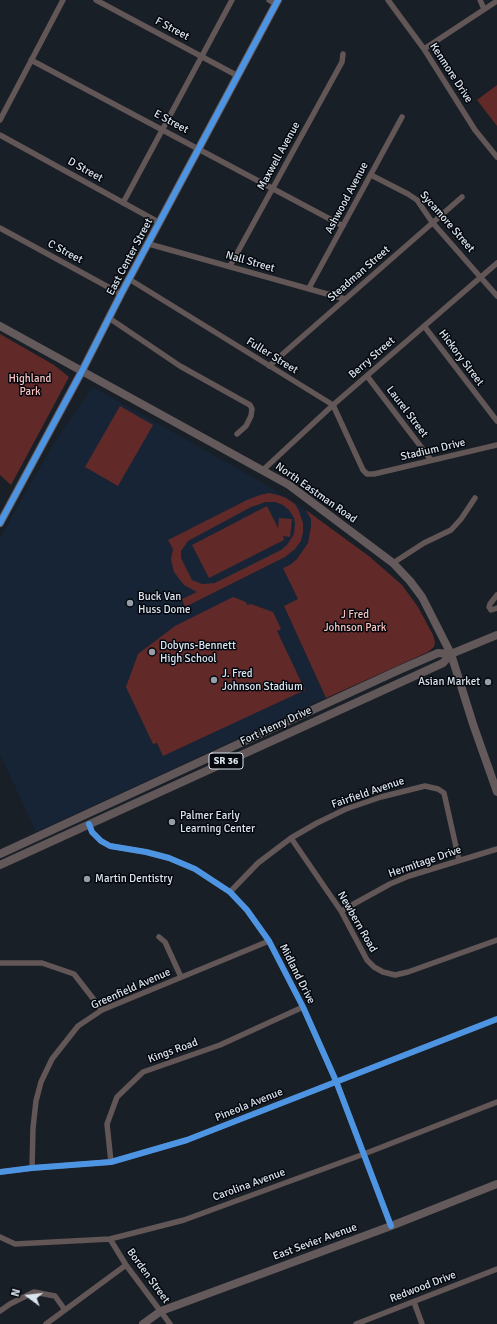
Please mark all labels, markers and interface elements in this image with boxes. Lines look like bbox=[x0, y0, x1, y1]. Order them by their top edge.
street label: F Street bbox=[153, 15, 191, 43]
street label: Kenmore Drive bbox=[427, 41, 475, 105]
street label: E Street bbox=[151, 107, 191, 137]
street label: Maxwell Avenue bbox=[255, 120, 303, 192]
street label: D Street bbox=[65, 155, 105, 185]
street label: Ashwood Avenue bbox=[323, 160, 371, 236]
street label: Sycamore Street bbox=[417, 189, 477, 255]
street label: East Center Street bbox=[104, 216, 156, 298]
street label: C Street bbox=[45, 237, 85, 267]
street label: Steadman Street bbox=[325, 243, 393, 305]
street label: Nall Street bbox=[224, 249, 276, 275]
street label: Hickory Street bbox=[436, 327, 486, 389]
street label: Berry Street bbox=[346, 334, 398, 382]
street label: Fuller Street bbox=[244, 335, 300, 377]
park label: Highland Park bbox=[9, 372, 51, 398]
street label: Laurel Street bbox=[383, 384, 431, 440]
street label: Stadium Drive bbox=[399, 436, 467, 464]
street label: North Eastman Road bbox=[273, 460, 359, 526]
place label: Buck Van Huss Dome bbox=[138, 590, 191, 616]
marker: Buck Van Huss Dome bbox=[125, 598, 135, 608]
park label: J Fred Johnson Park bbox=[324, 608, 386, 634]
place label: Dobyns-Bennett High School bbox=[160, 639, 236, 665]
marker: Dobyns-Bennett High School bbox=[147, 647, 157, 657]
place label: J. Fred Johnson Stadium bbox=[222, 667, 303, 693]
marker: J. Fred Johnson Stadium bbox=[209, 675, 219, 685]
place label: Asian Market bbox=[418, 675, 480, 689]
marker: Asian Market bbox=[483, 677, 493, 687]
street label: Fort Henry Drive bbox=[238, 704, 314, 748]
road number: SR 36 bbox=[209, 753, 243, 769]
street label: Fairfield Avenue bbox=[330, 774, 406, 812]
place label: Palmer Early Learning Center bbox=[180, 809, 255, 835]
marker: Palmer Early Learning Center bbox=[167, 817, 177, 827]
street label: Hermitage Drive bbox=[387, 843, 463, 881]
place label: Martin Dentistry bbox=[95, 872, 173, 886]
marker: Martin Dentistry bbox=[82, 874, 92, 884]
street label: Newbern Road bbox=[334, 889, 380, 955]
street label: Midland Drive bbox=[276, 942, 318, 1006]
street label: Greenfield Avenue bbox=[89, 966, 173, 1012]
street label: Kings Road bbox=[146, 1036, 200, 1066]
street label: Pineola Avenue bbox=[213, 1085, 285, 1125]
street label: Carolina Avenue bbox=[211, 1166, 287, 1204]
street label: East Sevier Avenue bbox=[271, 1221, 359, 1263]
street label: Borden Street bbox=[124, 1246, 172, 1306]
street label: Redwood Drive bbox=[388, 1268, 458, 1306]
north arrow bbox=[8, 1276, 48, 1316]
text: N bbox=[9, 1287, 23, 1298]

